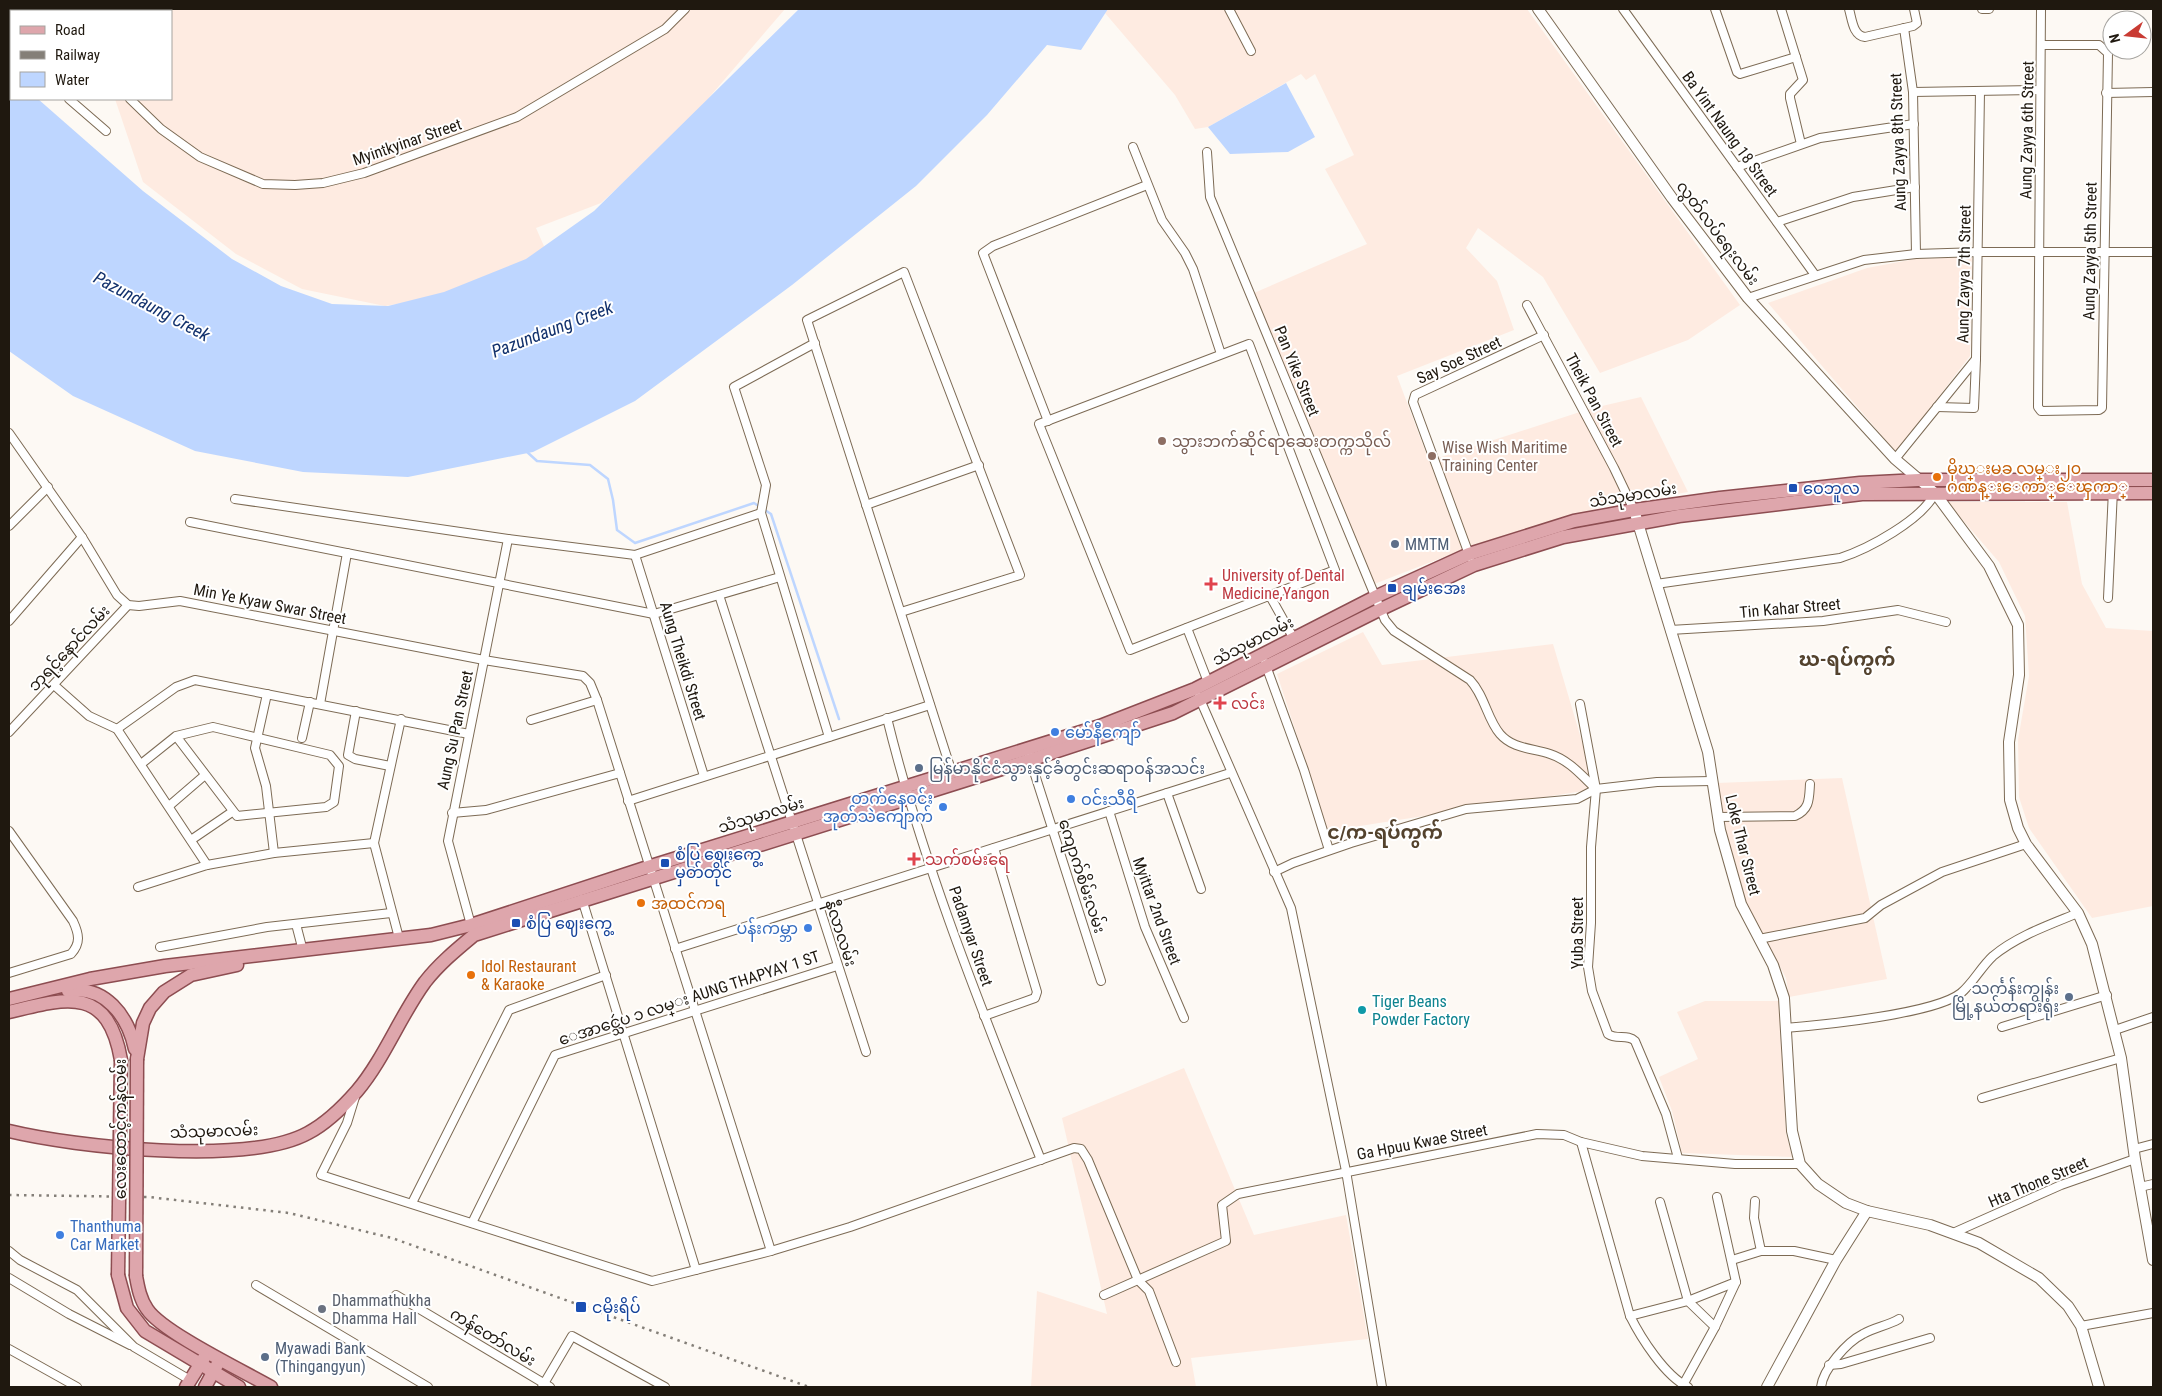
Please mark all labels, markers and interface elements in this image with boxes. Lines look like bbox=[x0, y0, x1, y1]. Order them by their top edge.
legend bbox=[10, 10, 172, 100]
north arrow bbox=[2102, 10, 2152, 60]
text: Road bbox=[55, 21, 85, 39]
text: N bbox=[2106, 32, 2123, 45]
text: Railway bbox=[55, 46, 100, 64]
street label: Aung Zayya 6th Street bbox=[2016, 60, 2038, 199]
street label: Ba Yint Naung 18 Street bbox=[1678, 68, 1782, 200]
text: Water bbox=[55, 71, 90, 89]
street label: Aung Zayya 8th Street bbox=[1886, 72, 1910, 211]
street label: Myintkyinar Street bbox=[350, 114, 464, 170]
street label: လွတ်လပ်ရေးလမ်း bbox=[1669, 176, 1765, 291]
street label: Aung Zayya 5th Street bbox=[2079, 181, 2101, 320]
street label: Aung Zayya 7th Street bbox=[1953, 204, 1975, 343]
water label: Pazundaung Creek bbox=[90, 267, 215, 346]
water label: Pazundaung Creek bbox=[488, 296, 617, 362]
street label: Pan Yike Street bbox=[1270, 323, 1324, 419]
street label: Say Soe Street bbox=[1414, 332, 1505, 388]
street label: Theik Pan Street bbox=[1561, 350, 1627, 450]
place label: သွားဘက်‌ဆိုင်ရာဆေးတက္ကသိုလ် bbox=[1172, 430, 1391, 456]
marker: သွားဘက်‌ဆိုင်ရာဆေးတက္ကသိုလ် bbox=[1156, 435, 1168, 447]
place label: Wise Wish Maritime Training Center bbox=[1442, 438, 1567, 475]
marker: Wise Wish Maritime Training Center bbox=[1426, 450, 1438, 462]
place label: မိုဃ္းမခ လမ္း၂၀ ဂဏန္းေကာ္ေၾကာ္ bbox=[1947, 458, 2128, 500]
marker: မိုဃ္းမခ လမ္း၂၀ ဂဏန္းေကာ္ေၾကာ္ bbox=[1931, 471, 1943, 483]
street label: သံသုမာလမ်း bbox=[1587, 477, 1679, 516]
place label: ဝေဘူလ bbox=[1803, 479, 1860, 503]
marker: ဝေဘူလ bbox=[1787, 482, 1799, 494]
place label: MMTM bbox=[1405, 535, 1449, 554]
marker: MMTM bbox=[1389, 538, 1401, 550]
place label: University of Dental Medicine,Yangon bbox=[1222, 566, 1345, 603]
marker: University of Dental Medicine,Yangon bbox=[1204, 577, 1218, 591]
place label: ချမ်းအေး bbox=[1402, 577, 1466, 602]
street label: Min Ye Kyaw Swar Street bbox=[192, 580, 348, 628]
marker: ချမ်းအေး bbox=[1386, 582, 1398, 594]
street label: Tin Kahar Street bbox=[1739, 594, 1842, 622]
street label: Aung Theikdi Street bbox=[656, 599, 710, 723]
street label: ဘုရင့်နောင်လမ်း bbox=[23, 600, 117, 698]
street label: သံသုမာလမ်း bbox=[1208, 611, 1299, 674]
district label: ဃ-ရပ်ကွက် bbox=[1799, 646, 1895, 675]
street label: Aung Su Pan Street bbox=[433, 668, 477, 791]
place label: လင်း bbox=[1231, 692, 1265, 713]
marker: လင်း bbox=[1213, 696, 1227, 710]
place label: မော်နီကျော် bbox=[1065, 721, 1141, 746]
marker: မော်နီကျော် bbox=[1049, 726, 1061, 738]
place label: မြန်မာနိုင်ငံသွားနှင့်ခံတွင်းဆရာဝန်အသင်း bbox=[929, 757, 1205, 783]
marker: မြန်မာနိုင်ငံသွားနှင့်ခံတွင်းဆရာဝန်အသင်း bbox=[913, 762, 925, 774]
place label: တက်နေဝင်း အုတ်သဲကျောက် bbox=[823, 787, 933, 831]
place label: ဝင်းသီရိ bbox=[1081, 788, 1138, 813]
street label: သံသုမာလမ်း bbox=[715, 791, 808, 842]
marker: ဝင်းသီရိ bbox=[1065, 793, 1077, 805]
street label: Loke Thar Street bbox=[1721, 793, 1765, 898]
marker: တက်နေဝင်း အုတ်သဲကျောက် bbox=[937, 801, 949, 813]
street label: ကျောက်စိမ်းလမ်း bbox=[1051, 816, 1111, 937]
district label: င/က-ရပ်ကွက် bbox=[1327, 819, 1443, 848]
place label: စံပြ ဈေးကွေ့ မှတ်တိုင် bbox=[675, 843, 764, 887]
place label: သက်စမ်းရေ bbox=[925, 848, 1010, 873]
marker: သက်စမ်းရေ bbox=[907, 852, 921, 866]
street label: Myittar 2nd Street bbox=[1129, 855, 1185, 968]
marker: စံပြ ဈေးကွေ့ မှတ်တိုင် bbox=[659, 857, 671, 869]
street label: Padamyar Street bbox=[945, 884, 997, 989]
place label: အထင်ကရ bbox=[651, 892, 726, 917]
street label: Yuba Street bbox=[1568, 896, 1587, 969]
marker: အထင်ကရ bbox=[635, 897, 647, 909]
street label: နီလာလမ်း bbox=[818, 897, 863, 970]
place label: စံပြ ဈေးကွေ့ bbox=[526, 912, 615, 937]
marker: စံပြ ဈေးကွေ့ bbox=[510, 917, 522, 929]
place label: ပန်းကမ္ဘာ bbox=[736, 917, 798, 942]
marker: ပန်းကမ္ဘာ bbox=[802, 922, 814, 934]
street label: ေအာင္သေဴပ ၁ လမ္း AUNG THAPYAY 1 ST bbox=[556, 946, 823, 1053]
place label: Idol Restaurant & Karaoke bbox=[481, 957, 577, 994]
marker: Idol Restaurant & Karaoke bbox=[465, 969, 477, 981]
place label: သင်္ကန်းကျွန်း မြို့နယ်တရားရုံး bbox=[1952, 977, 2059, 1021]
marker: သင်္ကန်းကျွန်း မြို့နယ်တရားရုံး bbox=[2063, 991, 2075, 1003]
place label: Tiger Beans Powder Factory bbox=[1372, 992, 1470, 1029]
marker: Tiger Beans Powder Factory bbox=[1356, 1004, 1368, 1016]
street label: လေးထောင့်ကန်လမ်း bbox=[109, 1059, 134, 1199]
street label: သံသုမာလမ်း bbox=[169, 1118, 259, 1147]
street label: Ga Hpuu Kwae Street bbox=[1355, 1120, 1489, 1164]
street label: Hta Thone Street bbox=[1985, 1152, 2091, 1211]
place label: Thanthuma Car Market bbox=[70, 1217, 141, 1254]
marker: Thanthuma Car Market bbox=[54, 1229, 66, 1241]
place label: Dhammathukha Dhamma Hall bbox=[332, 1291, 431, 1328]
place label: ငမိုးရိပ် bbox=[592, 1296, 641, 1322]
marker: ငမိုးရိပ် bbox=[574, 1300, 588, 1314]
street label: ကန်တော်လမ်း bbox=[445, 1302, 540, 1373]
marker: Dhammathukha Dhamma Hall bbox=[316, 1303, 328, 1315]
place label: Myawadi Bank (Thingangyun) bbox=[275, 1339, 367, 1376]
marker: Myawadi Bank (Thingangyun) bbox=[259, 1351, 271, 1363]

